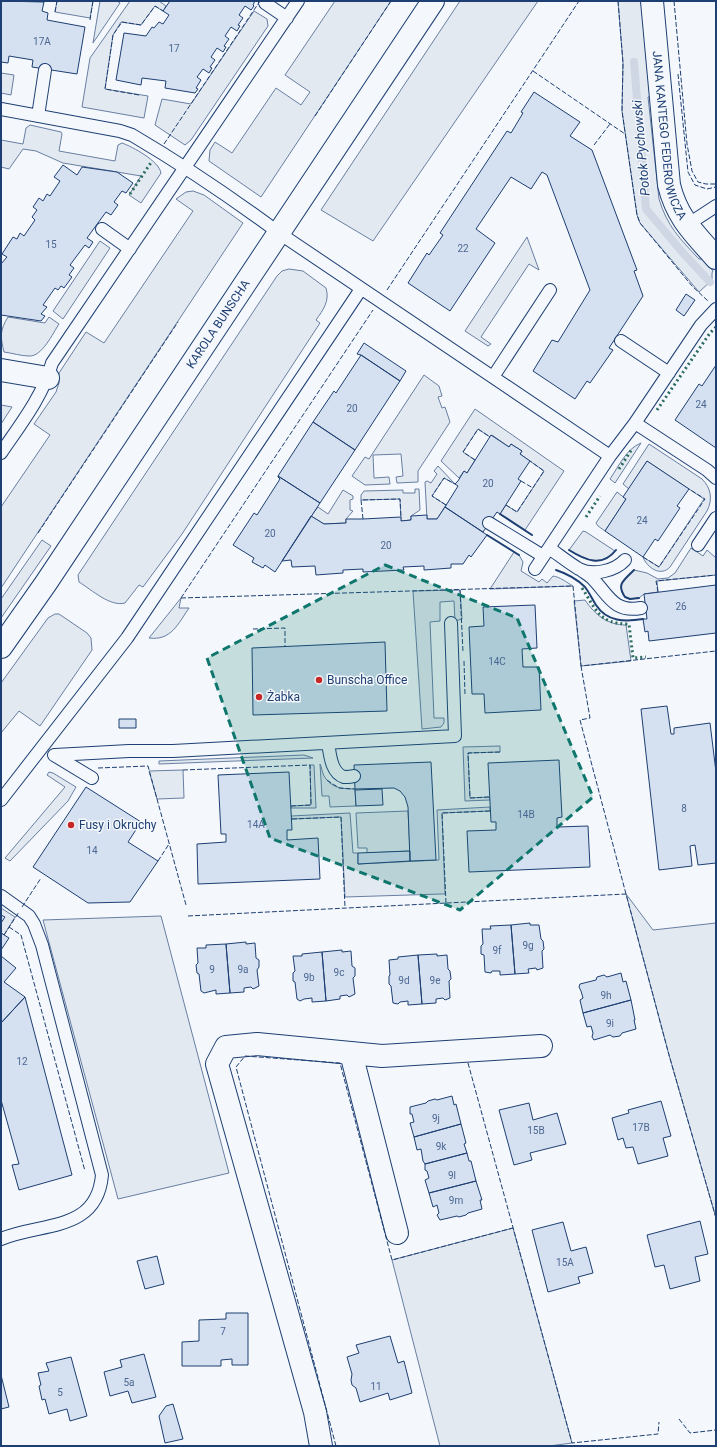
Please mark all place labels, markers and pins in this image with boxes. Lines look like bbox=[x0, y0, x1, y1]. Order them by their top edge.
place label: Bunscha Office bbox=[327, 673, 407, 687]
marker: Bunscha Office bbox=[314, 675, 324, 685]
place label: Żabka bbox=[267, 689, 300, 704]
marker: Żabka bbox=[254, 692, 264, 702]
place label: Fusy i Okruchy bbox=[79, 818, 157, 832]
marker: Fusy i Okruchy bbox=[66, 820, 76, 830]

